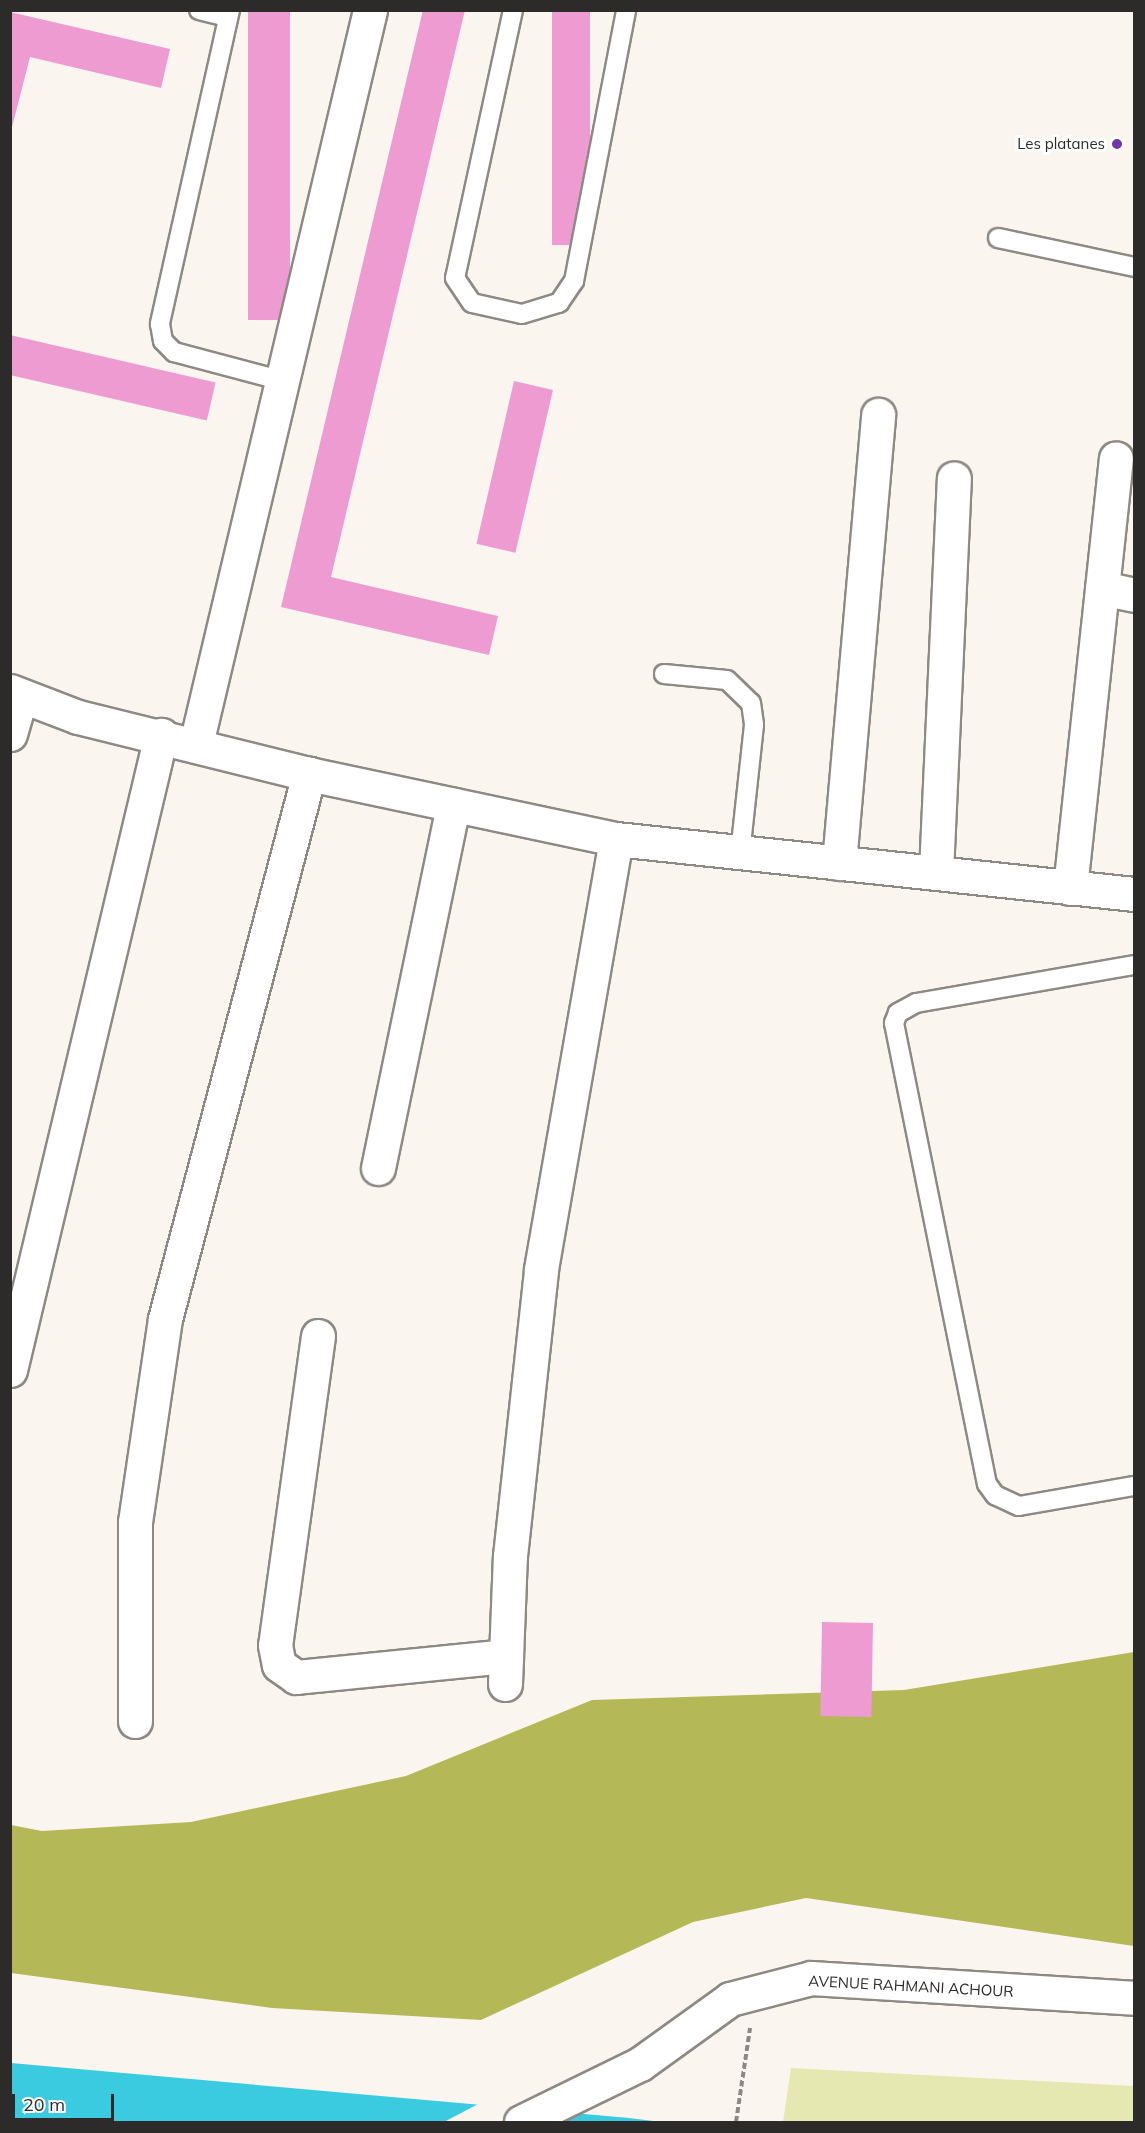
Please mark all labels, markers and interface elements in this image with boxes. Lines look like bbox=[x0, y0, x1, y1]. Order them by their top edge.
place label: Les platanes bbox=[1017, 135, 1105, 153]
marker: Les platanes bbox=[1110, 137, 1124, 151]
street label: AVENUE RAHMANI ACHOUR bbox=[808, 1972, 1014, 2000]
scale bar bbox=[15, 2082, 117, 2120]
text: 20 m bbox=[23, 2093, 65, 2116]

